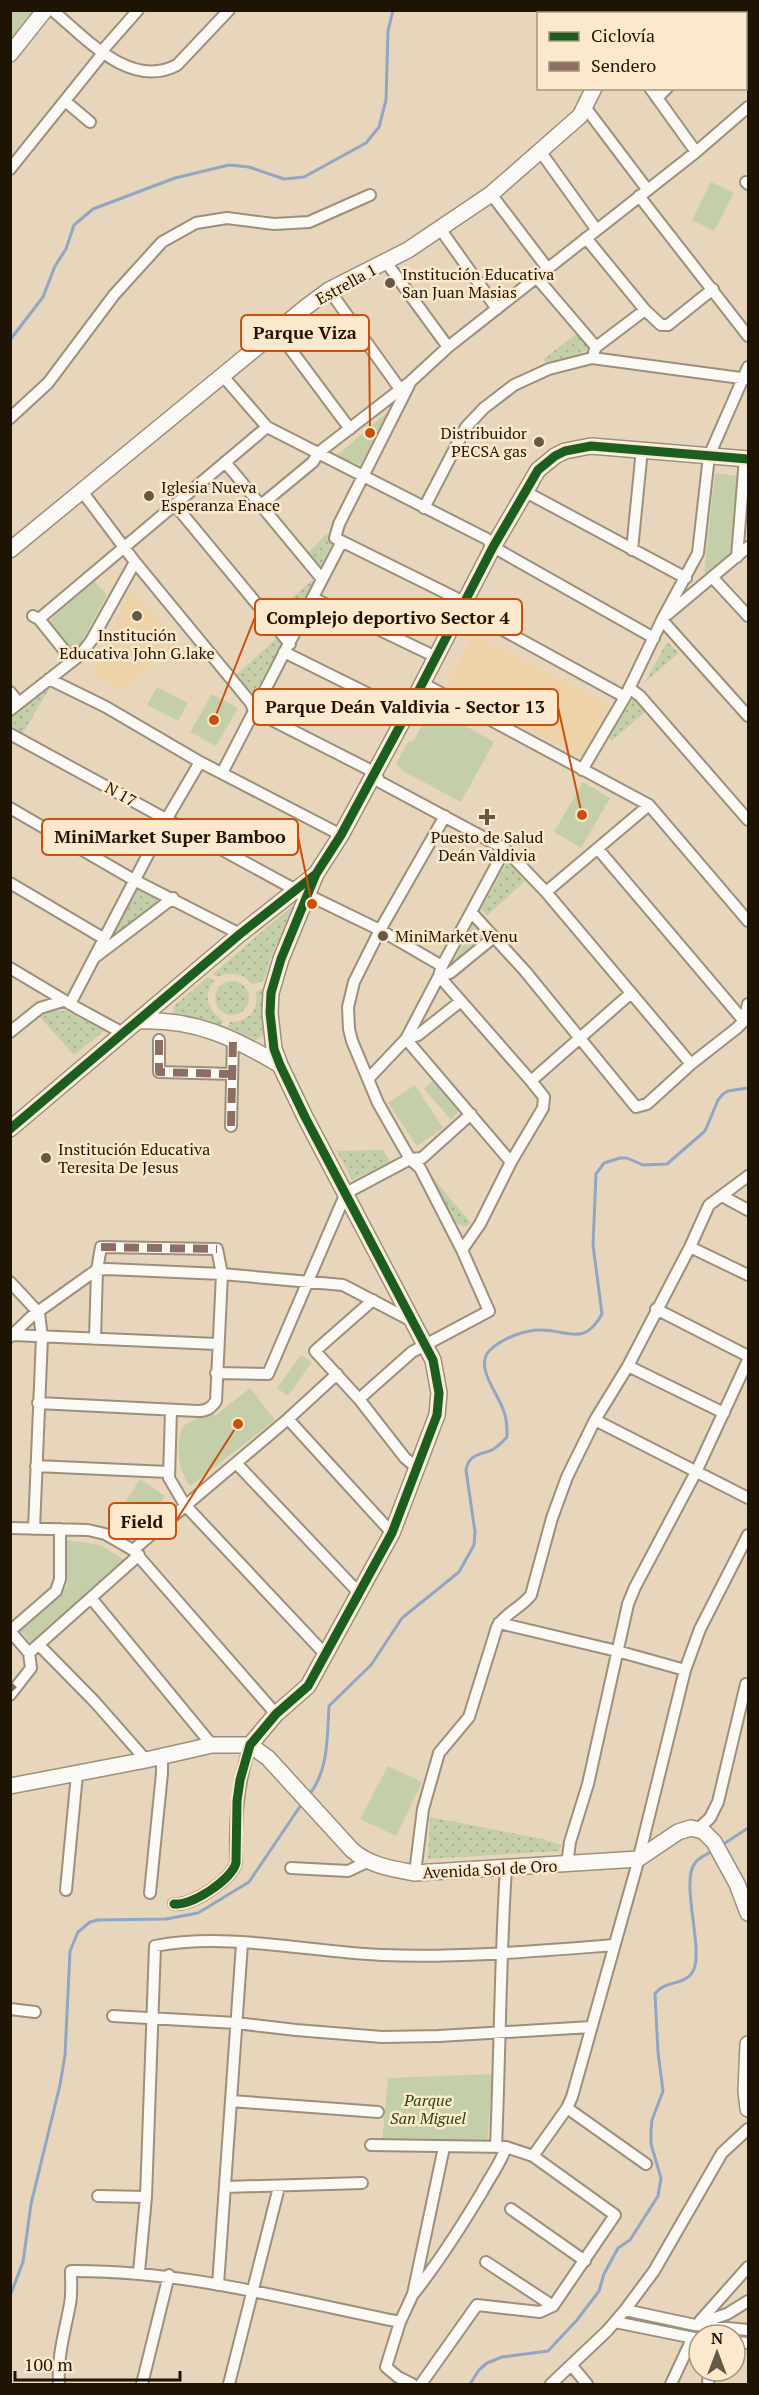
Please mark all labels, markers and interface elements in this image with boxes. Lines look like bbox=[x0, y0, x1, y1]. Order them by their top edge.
legend bbox=[537, 12, 747, 90]
text: Ciclovía bbox=[591, 23, 655, 47]
text: Sendero bbox=[591, 53, 656, 77]
street label: Estrella 1 bbox=[312, 258, 380, 310]
place label: Institución Educativa San Juan Masias bbox=[402, 263, 554, 303]
marker: Institución Educativa San Juan Masias bbox=[383, 276, 397, 290]
callout: Parque Viza bbox=[241, 315, 369, 351]
text: Parque Viza bbox=[253, 320, 357, 344]
place label: Distribuidor PECSA gas bbox=[440, 422, 528, 462]
marker: Distribuidor PECSA gas bbox=[532, 435, 546, 449]
place label: Iglesia Nueva Esperanza Enace bbox=[161, 476, 280, 516]
marker: Iglesia Nueva Esperanza Enace bbox=[142, 489, 156, 503]
callout: Complejo deportivo Sector 4 bbox=[255, 599, 522, 635]
text: Complejo deportivo Sector 4 bbox=[266, 605, 511, 629]
marker: Institución Educativa John G.lake bbox=[130, 609, 144, 623]
place label: Institución Educativa John G.lake bbox=[59, 624, 215, 664]
callout: Parque Deán Valdivia - Sector 13 bbox=[253, 689, 558, 725]
text: Parque Deán Valdivia - Sector 13 bbox=[265, 694, 545, 718]
street label: N 17 bbox=[101, 776, 141, 812]
marker: Puesto de Salud Deán Valdivia bbox=[478, 808, 496, 826]
callout: MiniMarket Super Bamboo bbox=[42, 819, 298, 855]
text: MiniMarket Super Bamboo bbox=[54, 824, 286, 848]
place label: Puesto de Salud Deán Valdivia bbox=[431, 826, 543, 866]
place label: MiniMarket Venu bbox=[395, 925, 518, 947]
marker: MiniMarket Venu bbox=[376, 929, 390, 943]
place label: Institución Educativa Teresita De Jesus bbox=[58, 1138, 210, 1178]
marker: Institución Educativa Teresita De Jesus bbox=[39, 1151, 53, 1165]
callout: Field bbox=[109, 1503, 176, 1539]
text: Field bbox=[121, 1509, 164, 1533]
street label: Avenida Sol de Oro bbox=[422, 1854, 558, 1884]
park label: Parque San Miguel bbox=[390, 2089, 467, 2129]
north arrow bbox=[687, 2323, 747, 2383]
text: N bbox=[711, 2327, 723, 2349]
scale bar bbox=[15, 2344, 180, 2382]
text: 100 m bbox=[24, 2352, 73, 2376]

